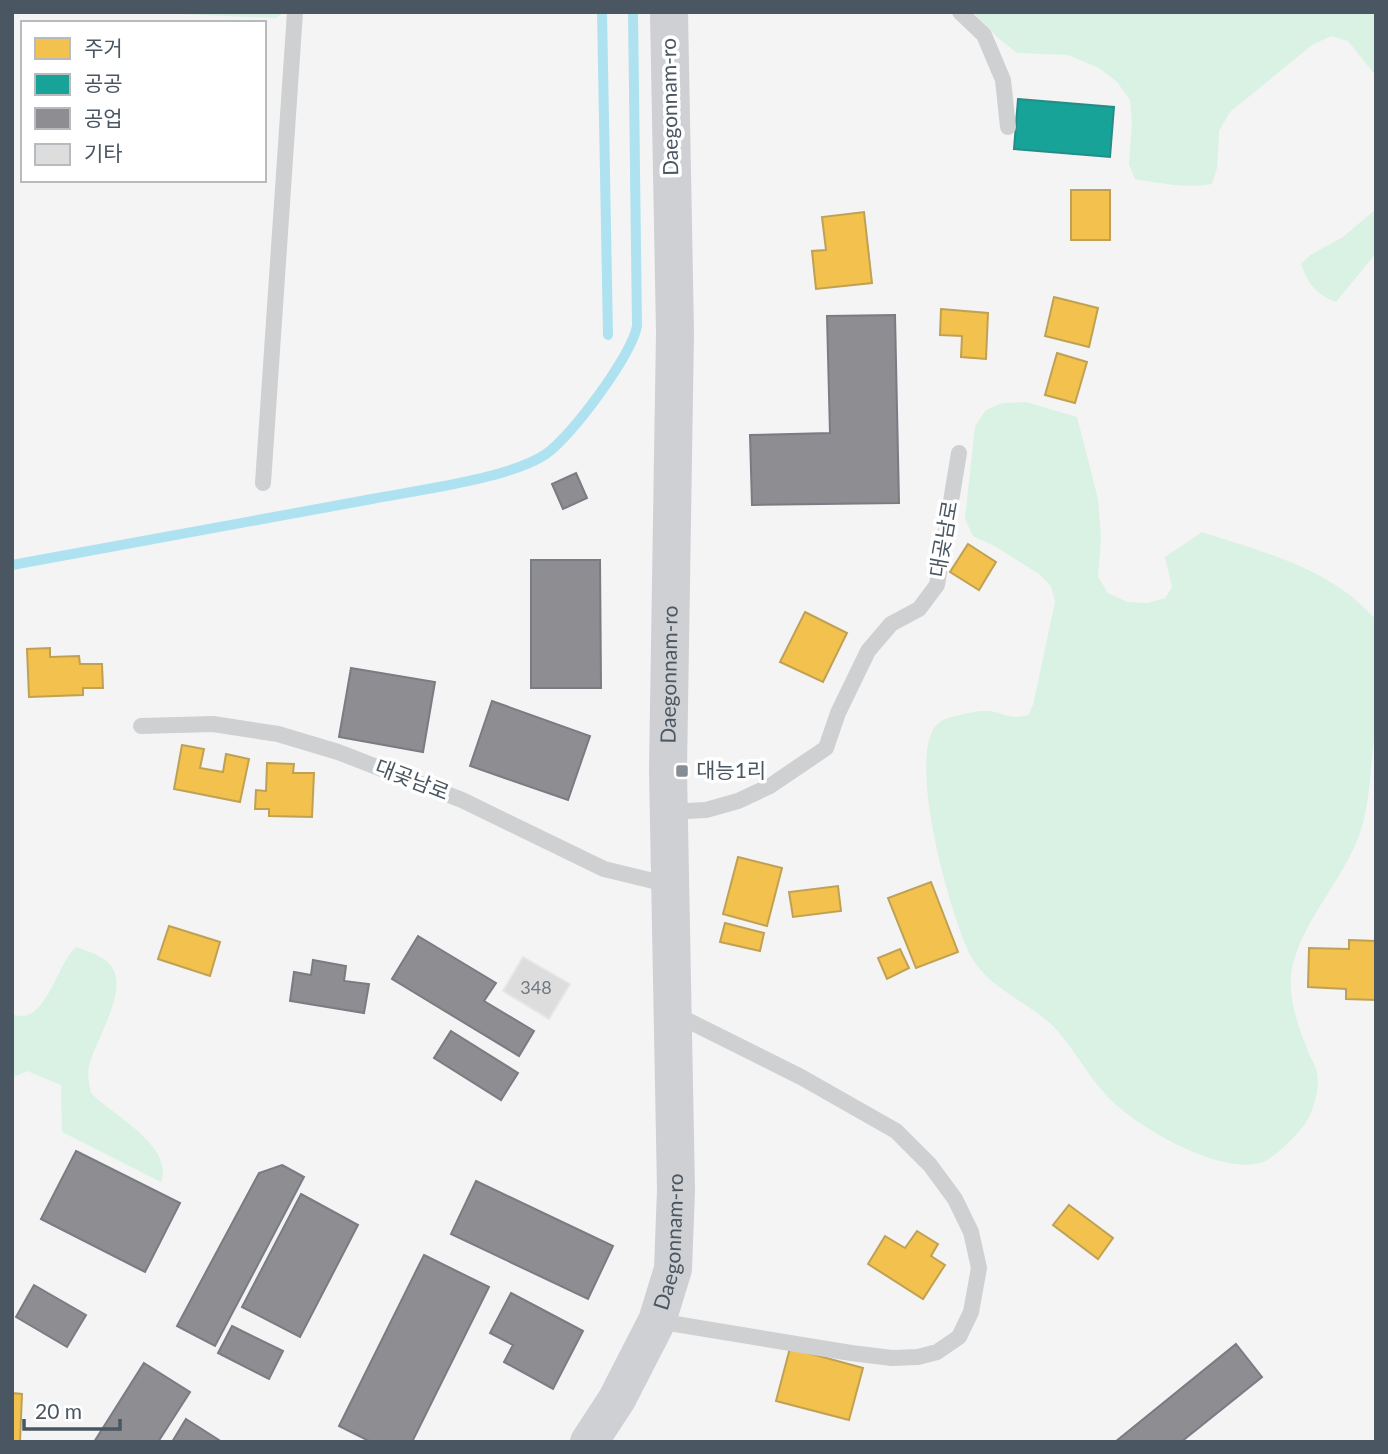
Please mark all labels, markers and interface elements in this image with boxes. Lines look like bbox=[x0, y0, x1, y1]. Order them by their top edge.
legend bbox=[21, 21, 266, 182]
text: 주거 bbox=[84, 35, 123, 60]
street label: Daegonnam-ro bbox=[655, 38, 682, 176]
text: 공공 bbox=[84, 70, 123, 95]
text: 공업 bbox=[84, 105, 123, 130]
text: 기타 bbox=[84, 140, 123, 165]
street label: 대곶남로 bbox=[924, 499, 962, 579]
street label: Daegonnam-ro bbox=[654, 605, 682, 744]
street label: 대곶남로 bbox=[372, 753, 453, 804]
place label: 대능1리 bbox=[696, 757, 766, 782]
marker: 대능1리 bbox=[674, 763, 690, 779]
house number: 348 bbox=[520, 976, 552, 998]
street label: Daegonnam-ro bbox=[647, 1173, 687, 1313]
scale bar bbox=[24, 1388, 121, 1432]
text: 20 m bbox=[35, 1398, 82, 1423]

